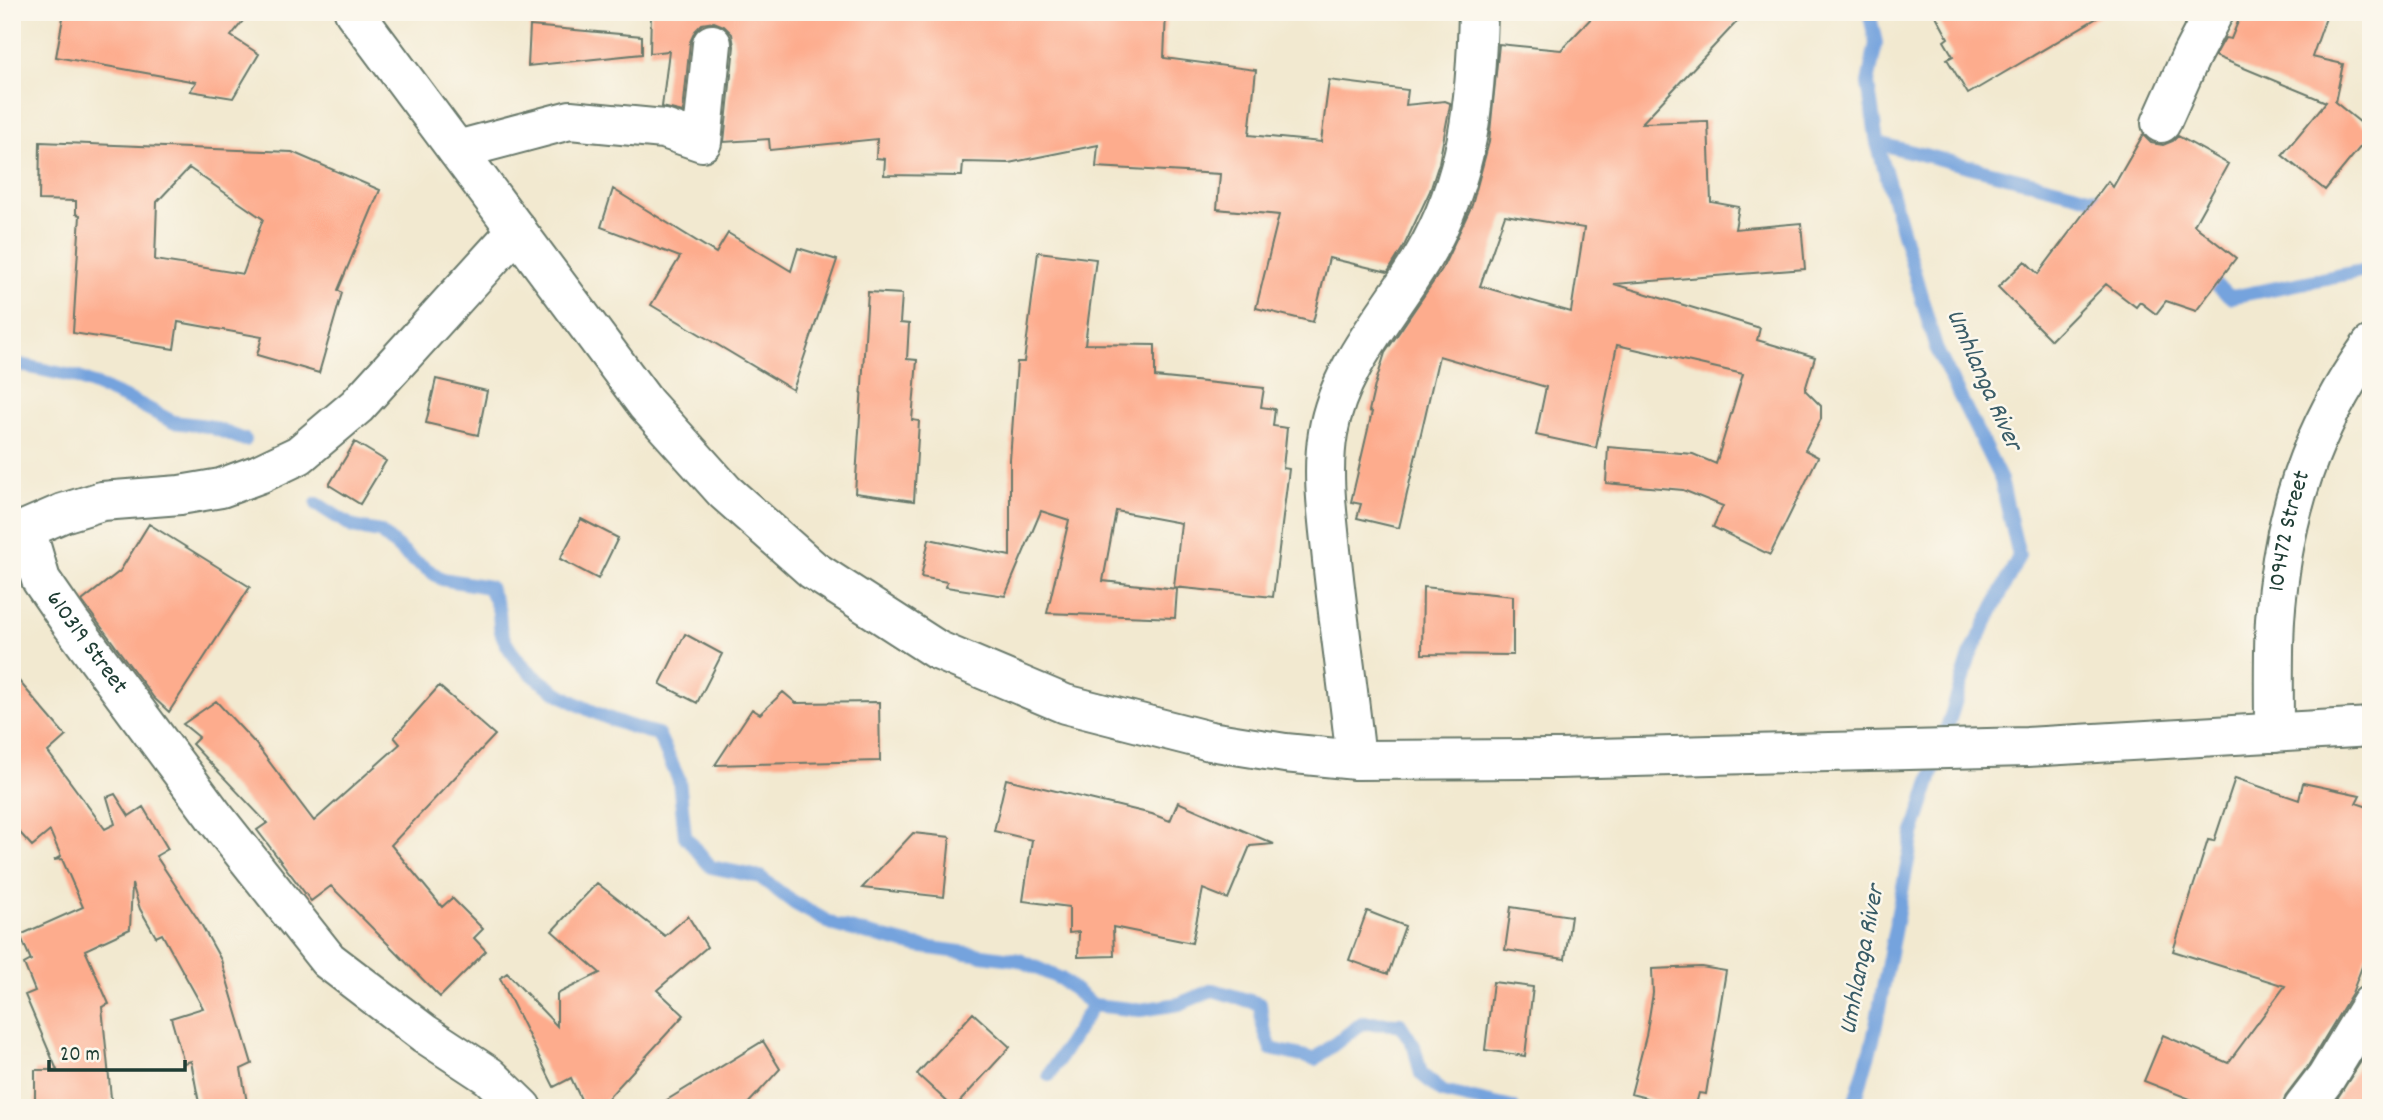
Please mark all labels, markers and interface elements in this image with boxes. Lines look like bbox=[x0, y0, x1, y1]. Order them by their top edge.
water label: Umhlanga River bbox=[1935, 303, 2032, 460]
street label: 109472 Street bbox=[2261, 466, 2320, 593]
street label: 610319 Street bbox=[37, 584, 135, 702]
water label: Umhlanga River bbox=[1830, 879, 1896, 1038]
scale bar bbox=[49, 1029, 186, 1073]
text: 20 m bbox=[60, 1041, 100, 1071]

